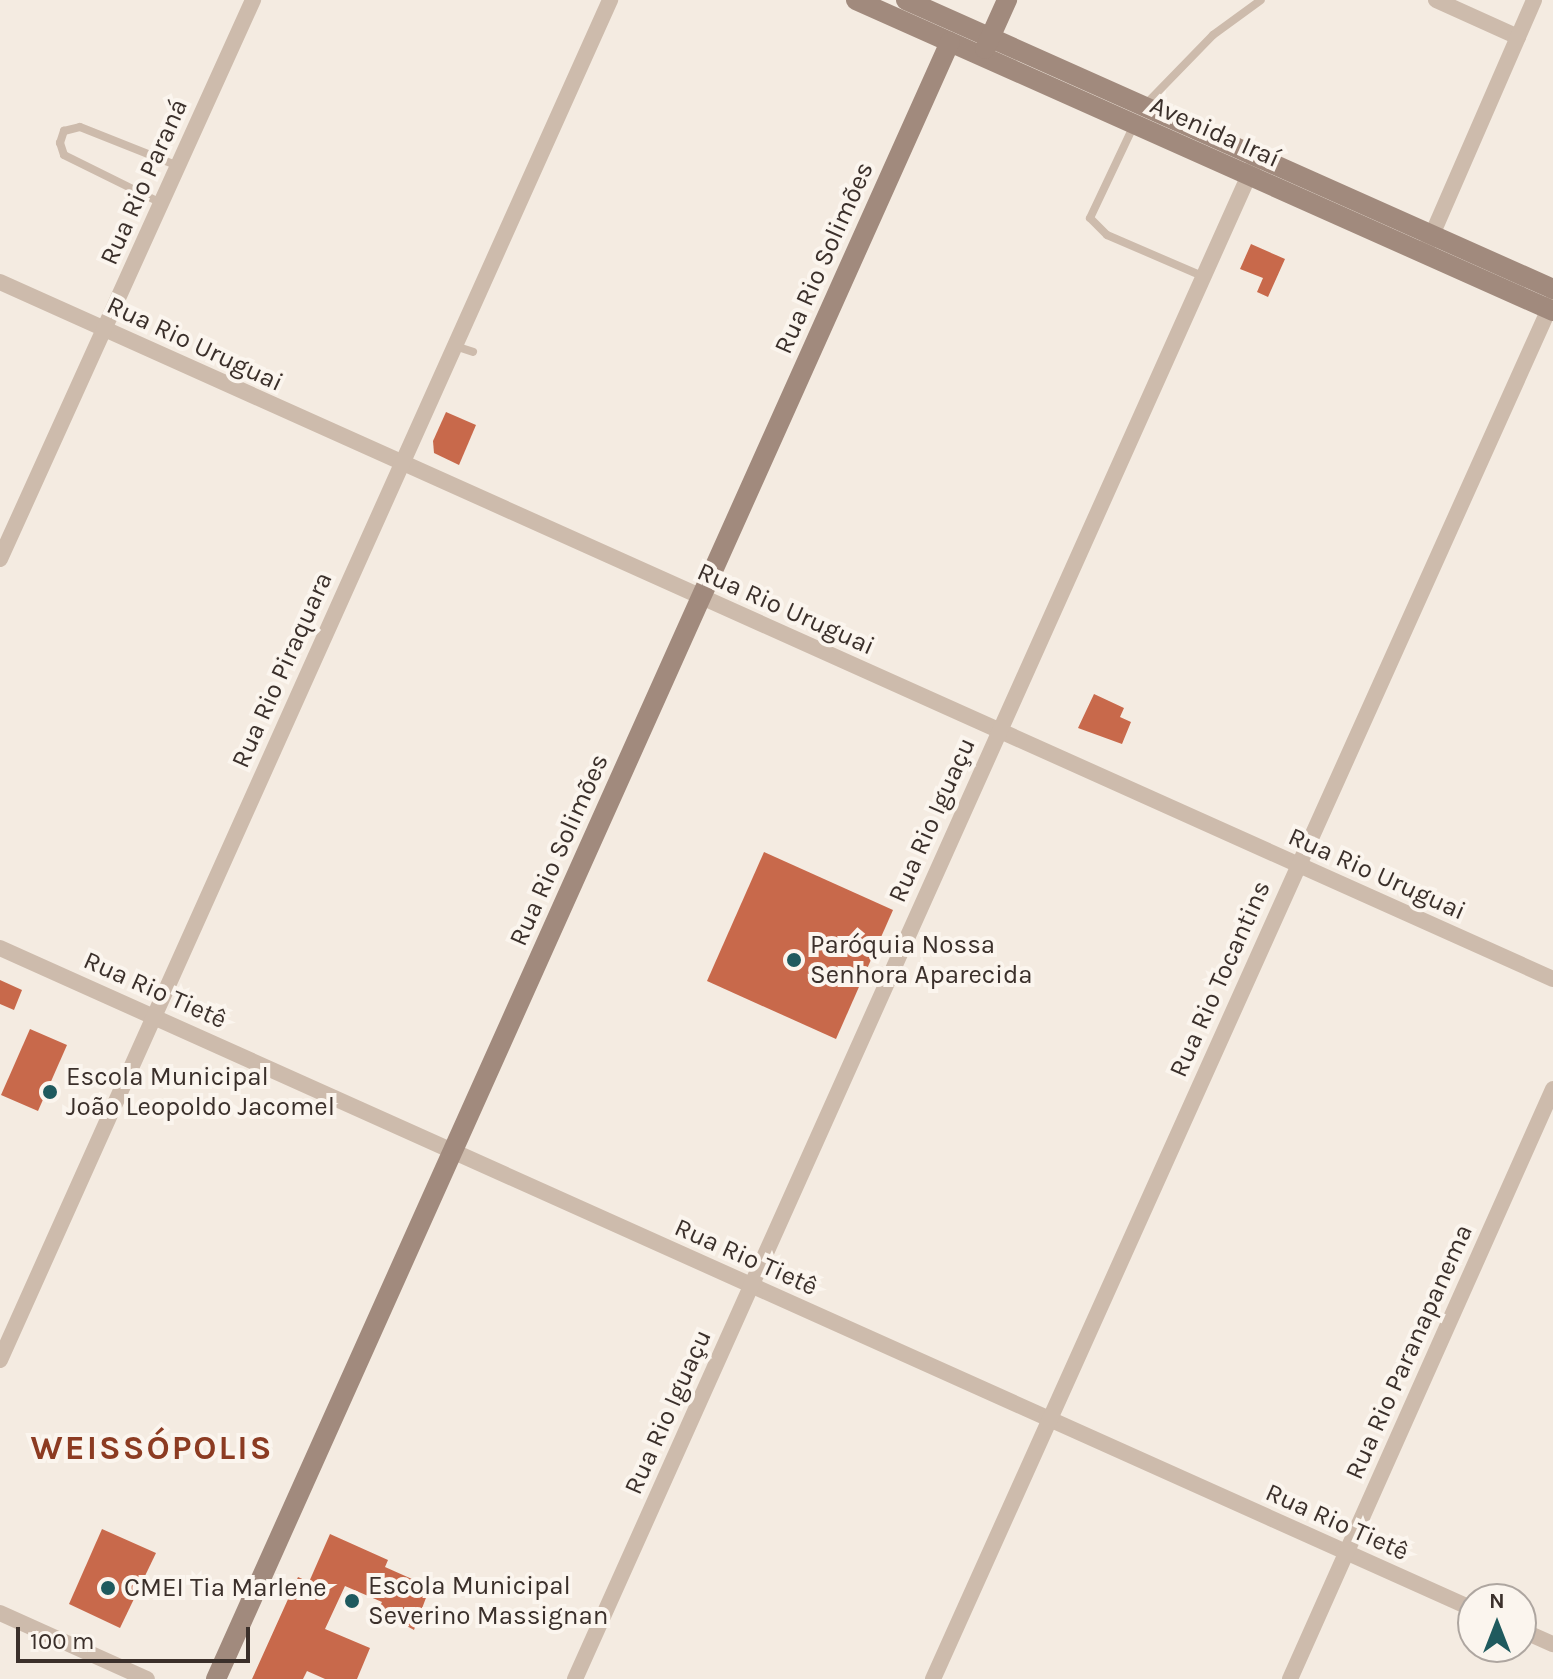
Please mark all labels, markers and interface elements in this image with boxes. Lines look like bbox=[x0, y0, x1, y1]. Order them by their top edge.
street label: Avenida Iraí bbox=[1145, 90, 1285, 174]
street label: Rua Rio Paraná bbox=[93, 94, 195, 270]
street label: Rua Rio Solimões bbox=[768, 157, 880, 359]
street label: Rua Rio Uruguai bbox=[102, 290, 288, 398]
street label: Rua Rio Uruguai bbox=[692, 556, 880, 662]
street label: Rua Rio Piraquara bbox=[225, 567, 339, 773]
street label: Rua Rio Iguaçu bbox=[882, 733, 982, 907]
street label: Rua Rio Solimões bbox=[503, 749, 615, 951]
street label: Rua Rio Uruguai bbox=[1283, 821, 1471, 927]
street label: Rua Rio Tocantins bbox=[1163, 876, 1277, 1082]
place label: Paróquia Nossa Senhora Aparecida bbox=[810, 929, 1033, 990]
street label: Rua Rio Tietê bbox=[79, 945, 231, 1035]
marker: Paróquia Nossa Senhora Aparecida bbox=[785, 951, 803, 969]
place label: Escola Municipal João Leopoldo Jacomel bbox=[66, 1061, 335, 1122]
marker: Escola Municipal João Leopoldo Jacomel bbox=[41, 1083, 59, 1101]
street label: Rua Rio Tietê bbox=[670, 1212, 822, 1302]
street label: Rua Rio Paranapanema bbox=[1339, 1220, 1479, 1484]
street label: Rua Rio Iguaçu bbox=[618, 1325, 718, 1499]
district label: WEISSÓPOLIS bbox=[31, 1429, 273, 1469]
street label: Rua Rio Tietê bbox=[1261, 1477, 1413, 1567]
place label: Escola Municipal Severino Massignan bbox=[368, 1570, 608, 1632]
place label: CMEI Tia Marlene bbox=[124, 1572, 327, 1604]
marker: CMEI Tia Marlene bbox=[99, 1579, 117, 1597]
north arrow bbox=[1457, 1583, 1537, 1663]
text: N bbox=[1489, 1588, 1505, 1614]
marker: Escola Municipal Severino Massignan bbox=[343, 1592, 361, 1610]
scale bar bbox=[20, 1611, 254, 1661]
text: 100 m bbox=[30, 1627, 95, 1655]

